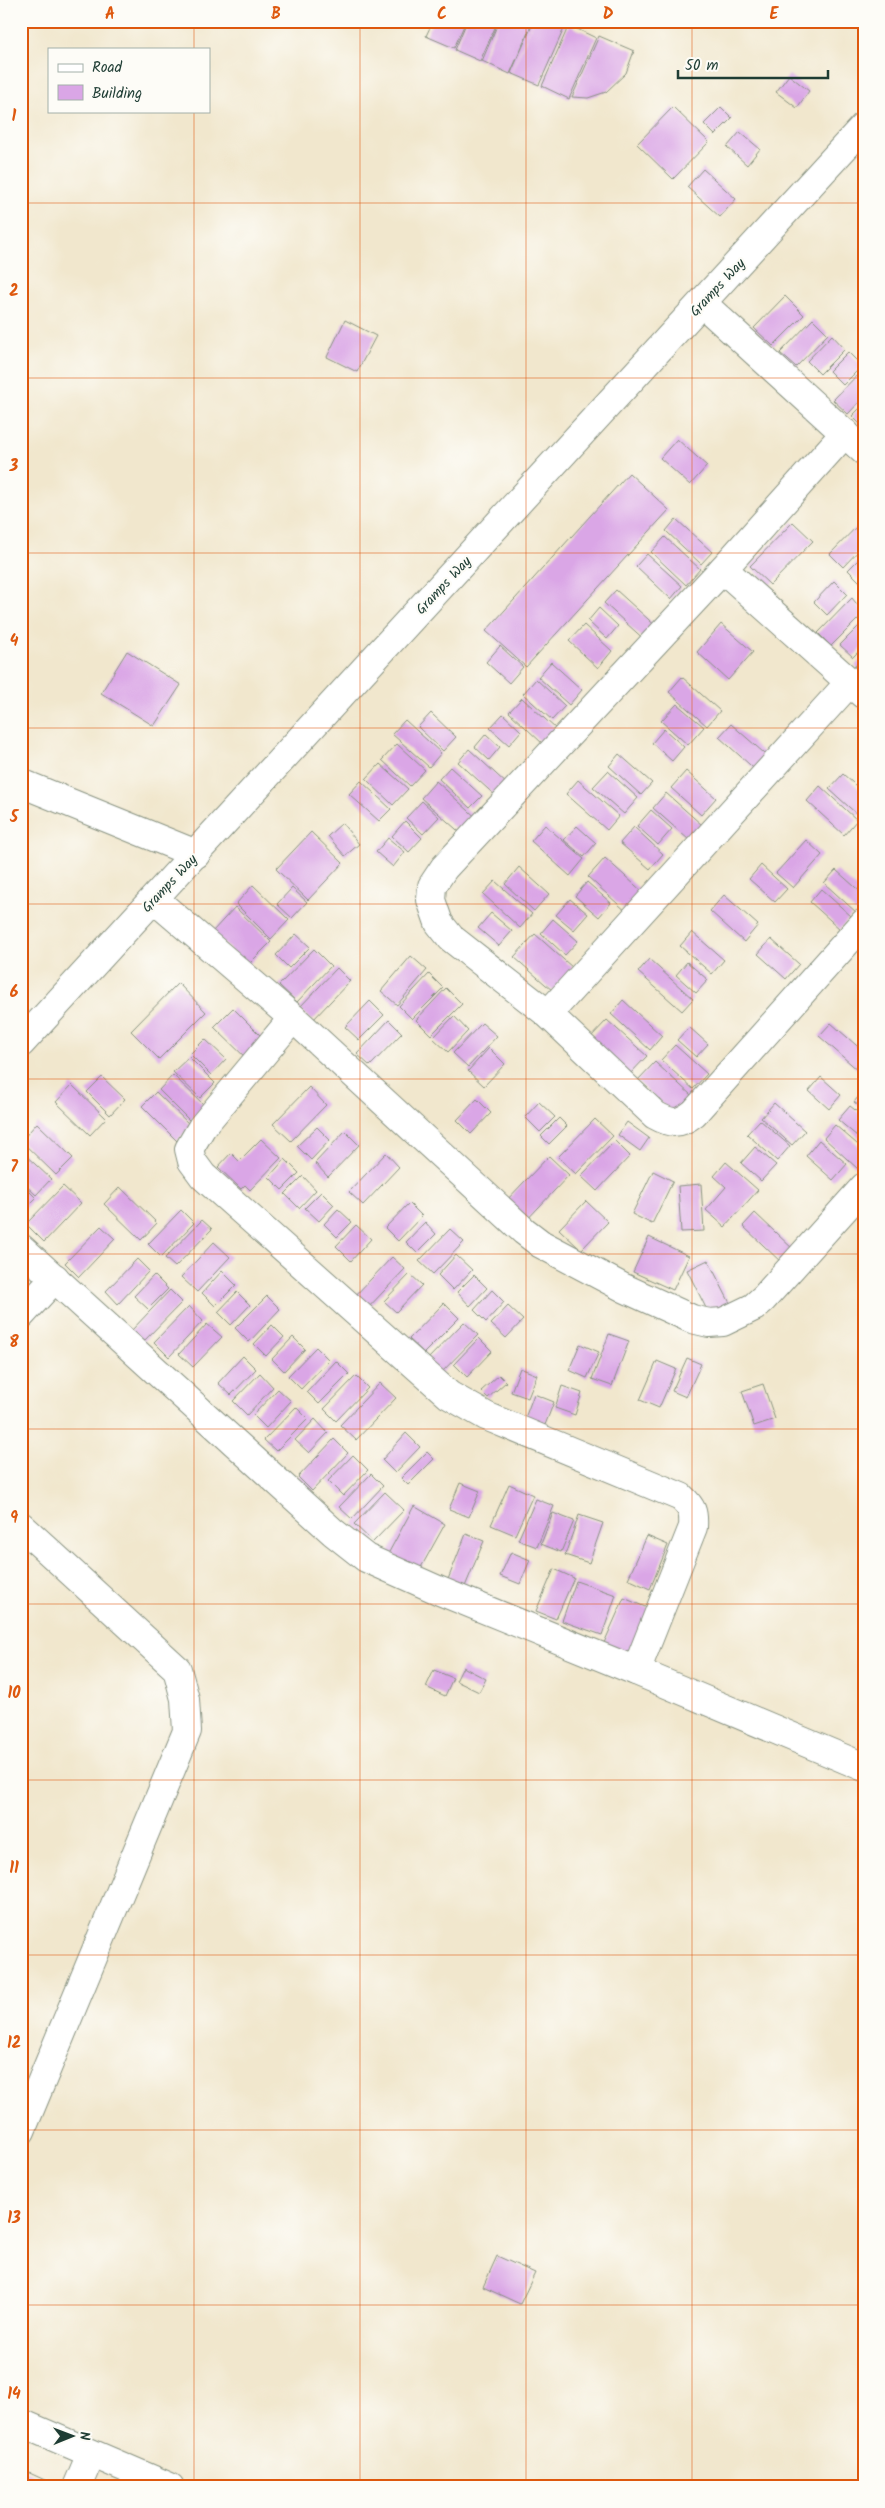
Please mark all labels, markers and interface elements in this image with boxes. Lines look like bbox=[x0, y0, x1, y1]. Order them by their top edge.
text: A bbox=[105, 2, 115, 27]
text: B bbox=[271, 2, 281, 27]
text: C bbox=[437, 2, 447, 27]
text: D bbox=[603, 2, 614, 27]
text: E bbox=[770, 2, 780, 27]
legend bbox=[48, 48, 210, 112]
scale bar bbox=[678, 48, 828, 80]
text: 50 m bbox=[685, 54, 719, 78]
text: Road bbox=[92, 56, 123, 80]
text: Building bbox=[92, 82, 142, 106]
text: 1 bbox=[12, 104, 17, 129]
street label: Gramps Way bbox=[685, 253, 751, 322]
text: 2 bbox=[9, 279, 19, 304]
text: 3 bbox=[9, 454, 19, 479]
street label: Gramps Way bbox=[411, 551, 477, 620]
text: 4 bbox=[10, 629, 19, 654]
text: 5 bbox=[9, 805, 20, 830]
street label: Gramps Way bbox=[137, 849, 203, 918]
text: 6 bbox=[10, 980, 19, 1005]
text: 7 bbox=[10, 1155, 18, 1180]
text: 8 bbox=[9, 1330, 19, 1355]
text: 9 bbox=[10, 1506, 18, 1531]
text: 10 bbox=[7, 1681, 21, 1706]
text: 11 bbox=[9, 1856, 19, 1881]
text: 12 bbox=[7, 2031, 21, 2056]
text: 13 bbox=[7, 2206, 21, 2231]
text: 14 bbox=[7, 2382, 21, 2407]
north arrow bbox=[48, 2410, 98, 2460]
text: N bbox=[73, 2431, 95, 2441]

